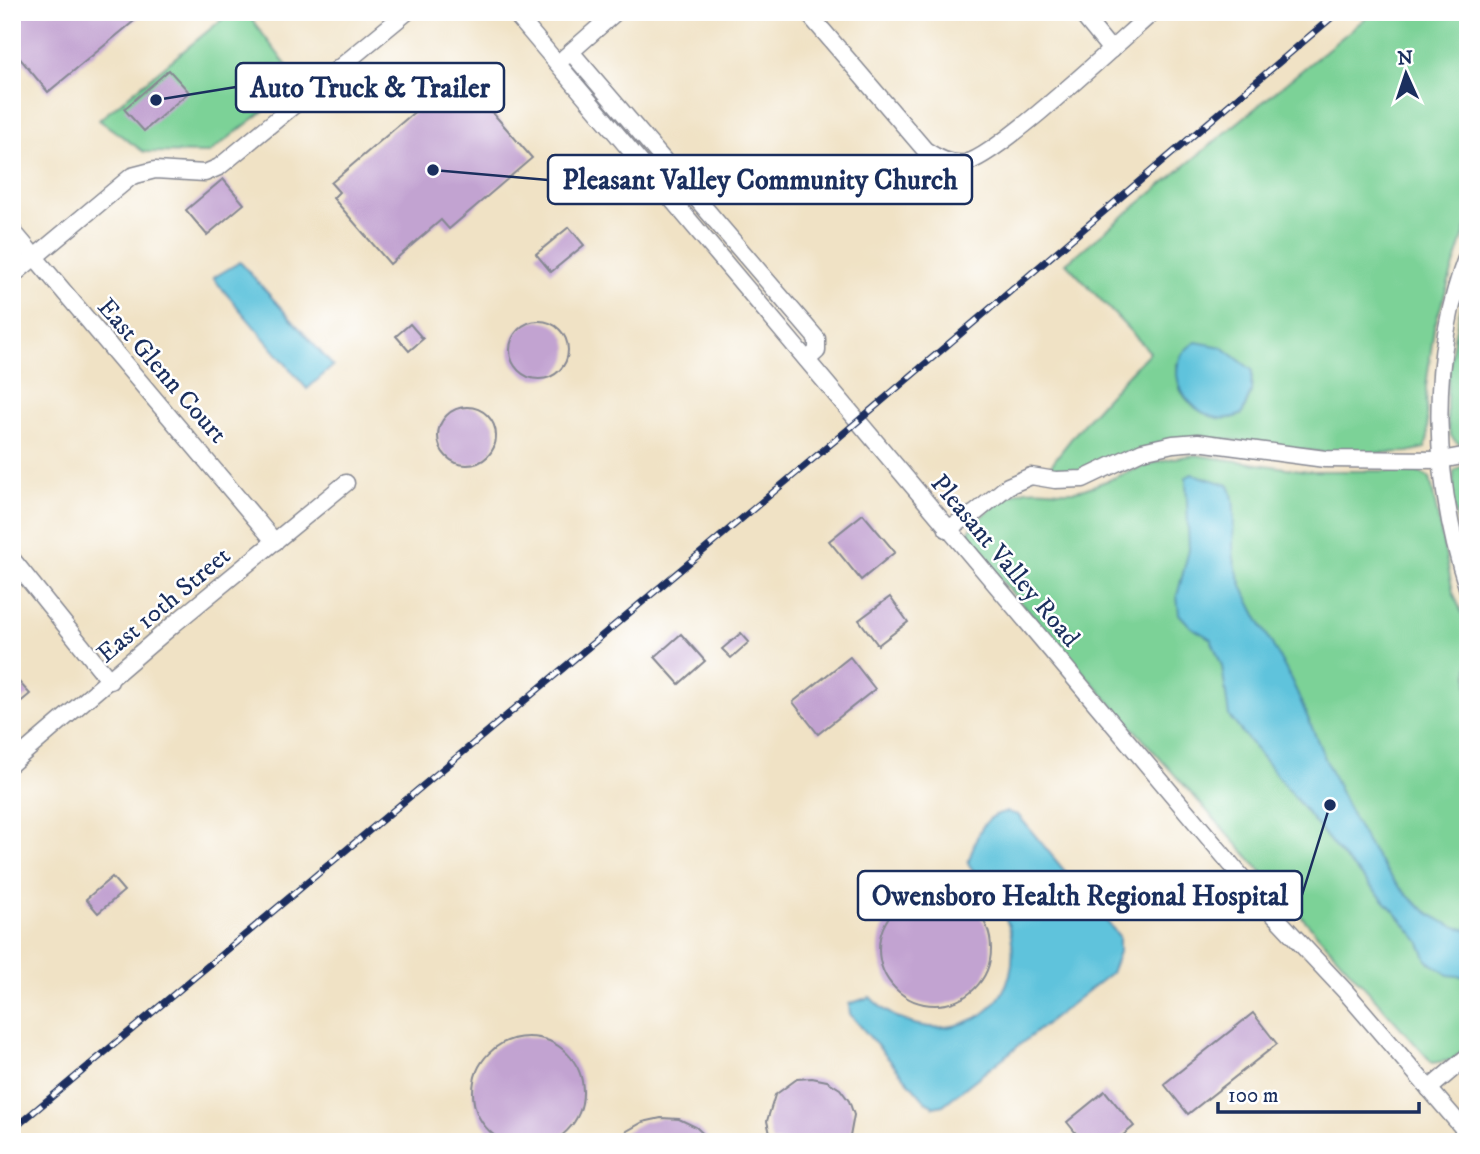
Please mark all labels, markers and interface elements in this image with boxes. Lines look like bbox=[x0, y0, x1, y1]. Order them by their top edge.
north arrow bbox=[1372, 38, 1442, 108]
text: N bbox=[1397, 47, 1414, 70]
callout: Auto Truck & Trailer bbox=[236, 63, 504, 112]
text: Auto Truck & Trailer bbox=[249, 71, 491, 106]
callout: Pleasant Valley Community Church bbox=[548, 155, 972, 204]
text: Pleasant Valley Community Church bbox=[562, 163, 958, 198]
street label: East Glenn Court bbox=[90, 292, 234, 450]
street label: Pleasant Valley Road bbox=[923, 468, 1087, 654]
street label: East 10th Street bbox=[90, 540, 238, 671]
callout: Owensboro Health Regional Hospital bbox=[858, 871, 1302, 920]
text: Owensboro Health Regional Hospital bbox=[872, 879, 1289, 914]
scale bar bbox=[1218, 1070, 1419, 1114]
text: 100 m bbox=[1228, 1083, 1279, 1109]

